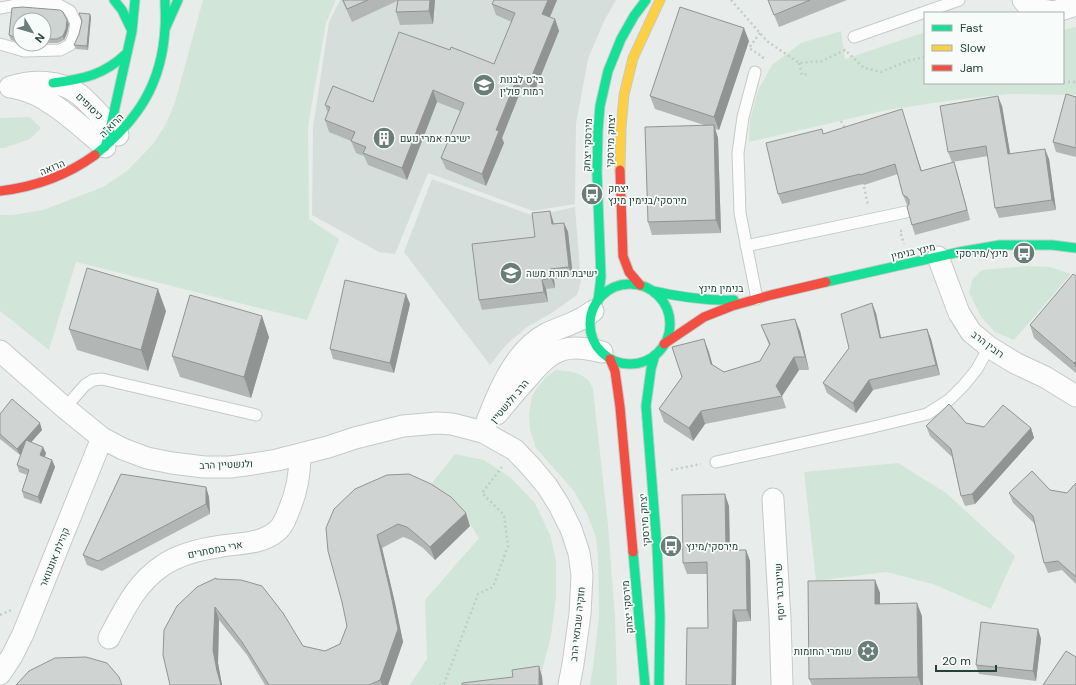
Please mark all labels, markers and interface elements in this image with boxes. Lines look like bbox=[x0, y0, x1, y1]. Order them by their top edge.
north arrow bbox=[12, 12, 52, 52]
legend bbox=[924, 12, 1064, 84]
text: Fast bbox=[960, 20, 983, 36]
text: N bbox=[32, 31, 48, 46]
text: Slow bbox=[960, 40, 986, 56]
text: Jam bbox=[960, 60, 983, 76]
school or university icon: בי"ס לבנות רמות פולין bbox=[471, 72, 497, 98]
place label: בי"ס לבנות רמות פולין bbox=[500, 73, 544, 98]
street label: כיסופים bbox=[73, 90, 106, 123]
street label: הרוא''ה bbox=[96, 110, 126, 140]
street label: יצחק מירסקי bbox=[603, 114, 618, 168]
street label: מירסקי יצחק bbox=[580, 118, 595, 172]
building icon: ישיבת אמרי נועם bbox=[371, 125, 397, 151]
place label: ישיבת אמרי נועם bbox=[400, 132, 470, 145]
street label: הרואה bbox=[38, 156, 67, 179]
bus stop icon: יצחק מירסקי/בנימין מינץ bbox=[579, 181, 605, 207]
place label: יצחק מירסקי/בנימין מינץ bbox=[608, 182, 687, 207]
street label: מינץ בנימין bbox=[890, 240, 937, 263]
bus stop icon: מינץ/מירסקי bbox=[1011, 240, 1037, 266]
place label: מינץ/מירסקי bbox=[956, 247, 1008, 260]
school or university icon: ישיבת תורת משה bbox=[498, 260, 524, 286]
place label: ישיבת תורת משה bbox=[526, 267, 597, 280]
street label: בנימין מינץ bbox=[698, 282, 744, 295]
street label: רובין הרב bbox=[969, 328, 1007, 361]
street label: הרב ולנשטיין bbox=[487, 377, 532, 426]
street label: ולנשטיין הרב bbox=[199, 457, 253, 472]
street label: יצחק מירסקי bbox=[636, 493, 653, 547]
street label: קהילת אונגוואר bbox=[37, 525, 72, 589]
bus stop icon: מירסקי/מינץ bbox=[658, 533, 684, 559]
street label: ארי במסתרים bbox=[187, 538, 244, 561]
place label: מירסקי/מינץ bbox=[686, 540, 738, 553]
street label: שיינברגר יוסף bbox=[772, 563, 787, 621]
street label: מירסקי יצחק bbox=[619, 580, 636, 634]
street label: חזקיה שבתאי הרב bbox=[567, 586, 588, 662]
synagogue icon: שומרי החומות bbox=[855, 638, 881, 664]
place label: שומרי החומות bbox=[794, 645, 852, 658]
scale bar bbox=[936, 647, 996, 673]
text: 20 m bbox=[942, 653, 971, 669]

